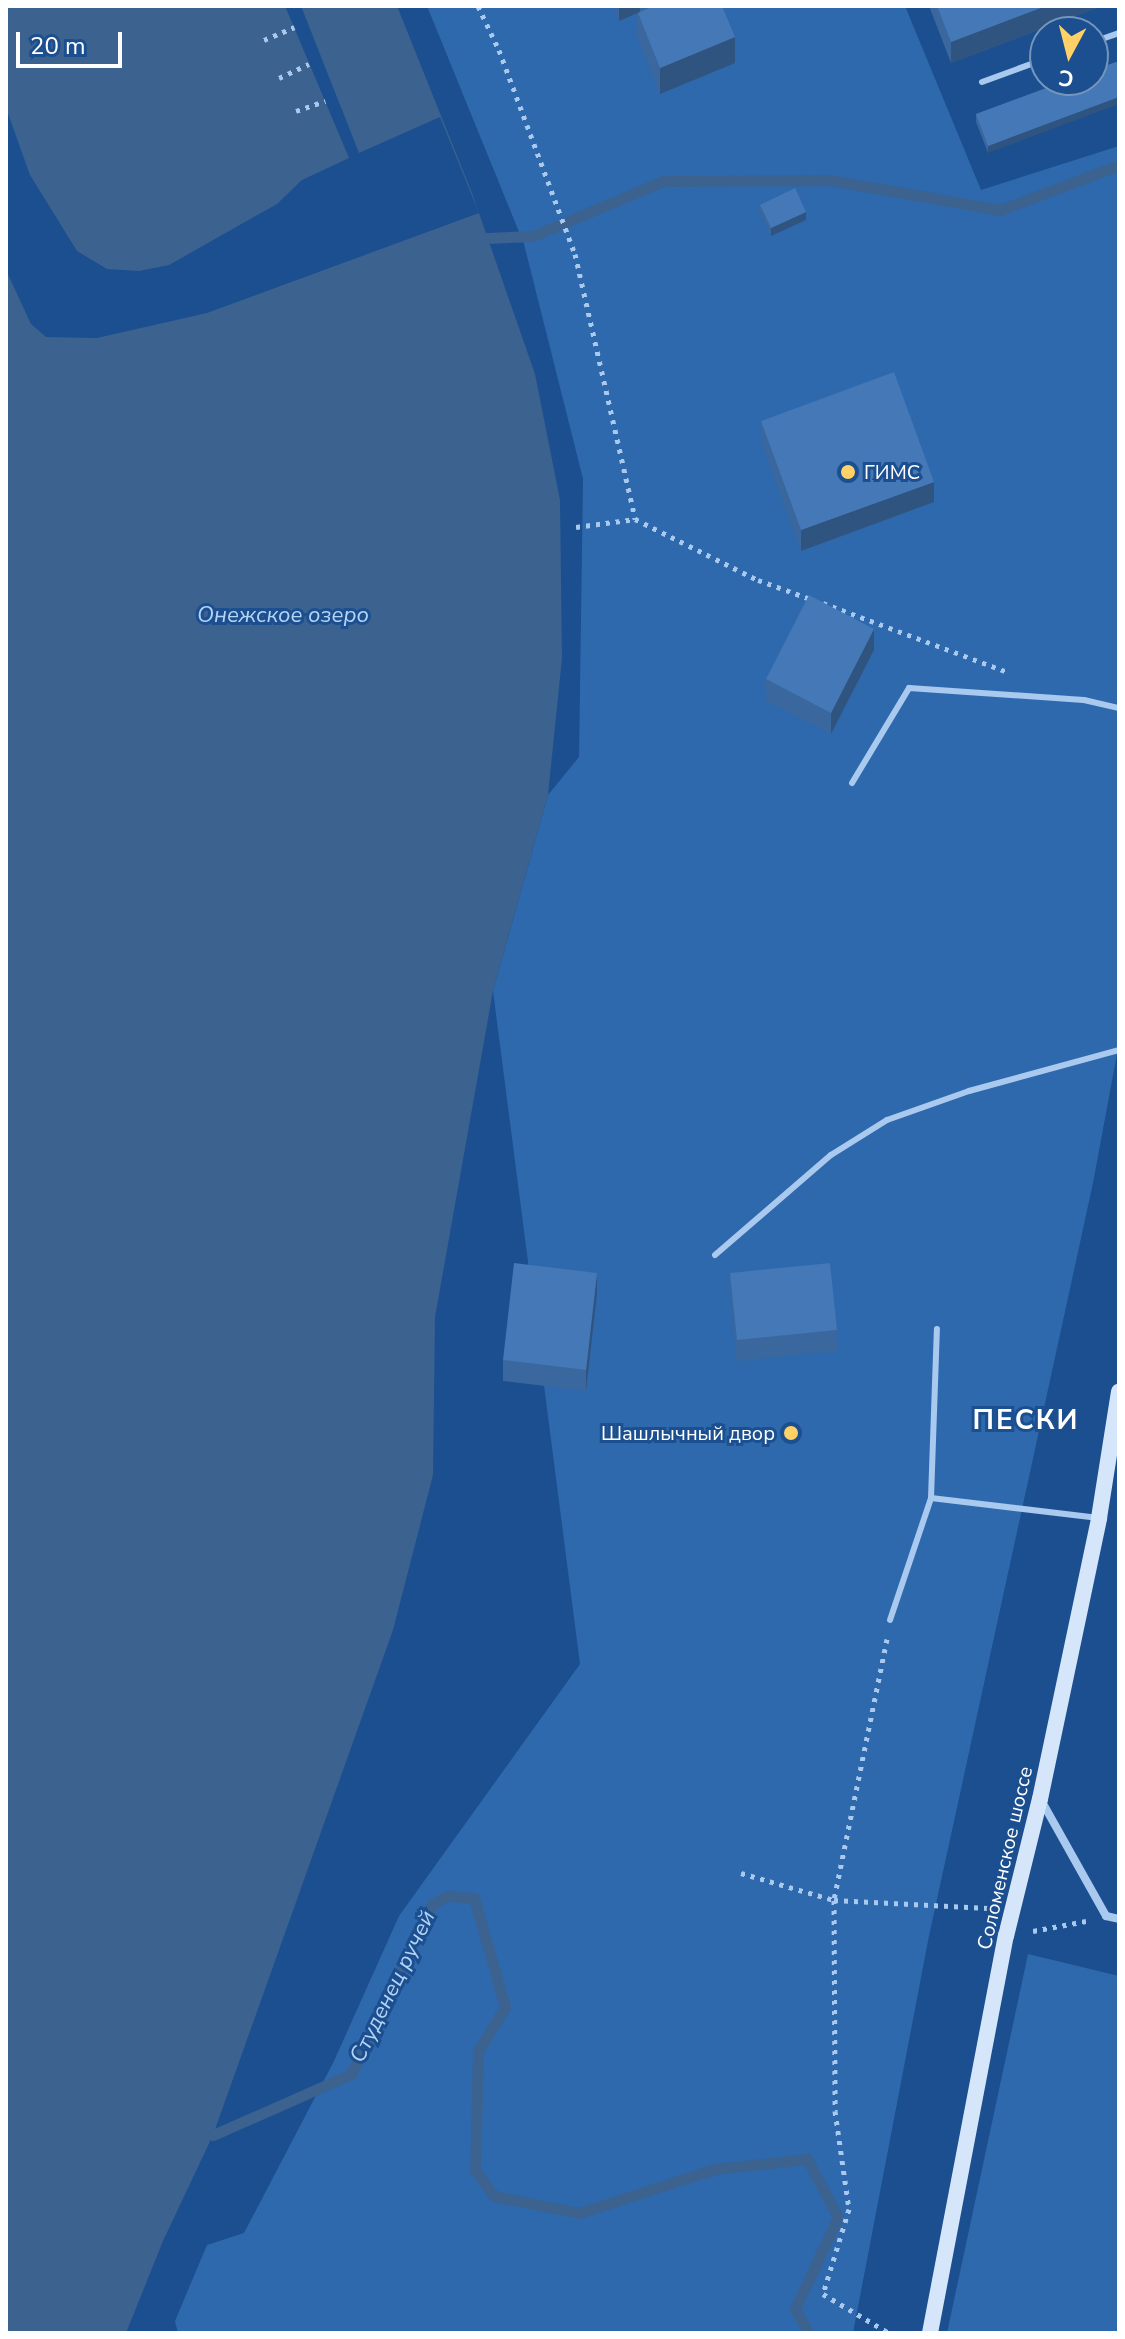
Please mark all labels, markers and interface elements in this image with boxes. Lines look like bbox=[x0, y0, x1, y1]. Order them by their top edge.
scale bar bbox=[20, 16, 126, 66]
north arrow bbox=[1029, 16, 1109, 96]
text: 20 m bbox=[30, 30, 86, 62]
text: С bbox=[1057, 62, 1076, 94]
place label: ГИМС bbox=[864, 460, 920, 484]
marker: ГИМС bbox=[839, 463, 857, 481]
water label: Онежское озеро bbox=[197, 603, 369, 629]
district label: ПЕСКИ bbox=[972, 1403, 1080, 1437]
place label: Шашлычный двор bbox=[601, 1421, 775, 1445]
marker: Шашлычный двор bbox=[782, 1424, 800, 1442]
street label: Соломенское шоссе bbox=[972, 1764, 1038, 1952]
water label: Студенец ручей bbox=[345, 1907, 441, 2067]

